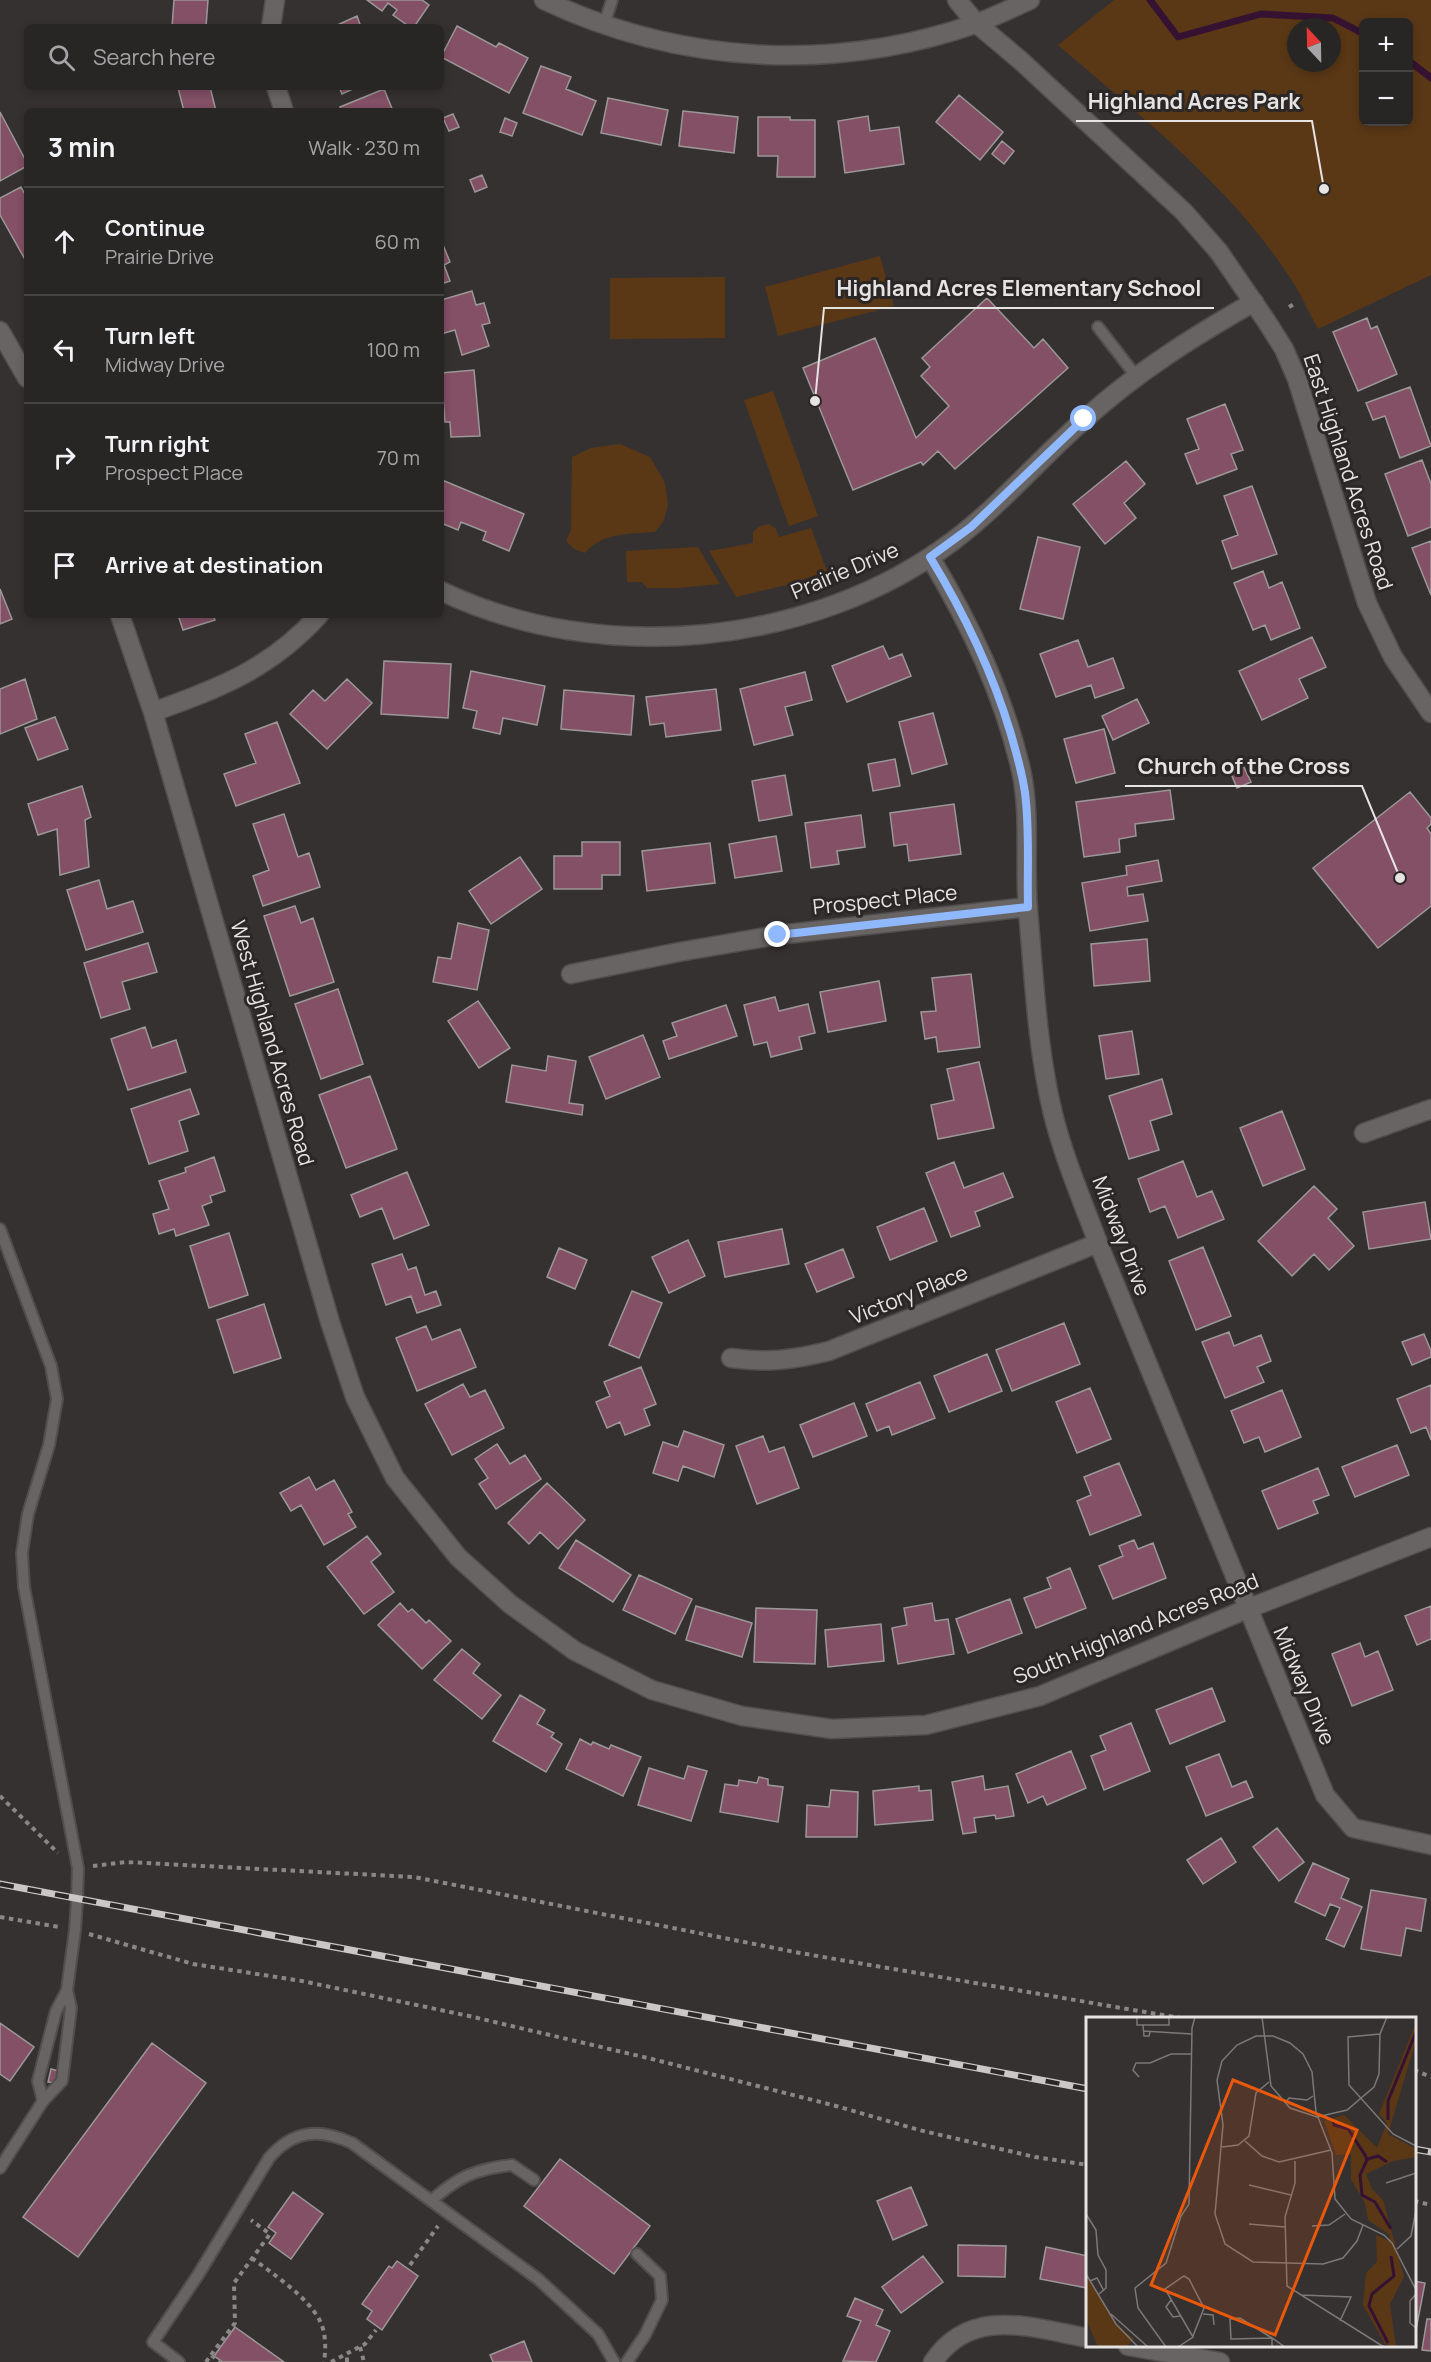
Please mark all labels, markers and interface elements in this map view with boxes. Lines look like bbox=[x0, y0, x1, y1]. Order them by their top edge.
north arrow bbox=[1287, 18, 1341, 72]
map controls bbox=[1359, 18, 1413, 126]
button: + bbox=[1359, 18, 1413, 72]
search box bbox=[24, 24, 444, 90]
icon: search bbox=[45, 41, 78, 74]
text: Search here bbox=[93, 42, 215, 72]
button: − bbox=[1359, 72, 1413, 126]
callout: Highland Acres Park bbox=[1076, 81, 1312, 121]
text: Highland Acres Park bbox=[1088, 86, 1301, 116]
text: 3 min bbox=[48, 129, 115, 165]
text: Walk · 230 m bbox=[308, 134, 420, 161]
text: Continue bbox=[105, 213, 205, 243]
icon: ahead bbox=[48, 225, 81, 258]
text: 60 m bbox=[374, 228, 420, 255]
text: Prairie Drive bbox=[105, 243, 214, 270]
callout: Highland Acres Elementary School bbox=[824, 268, 1214, 308]
text: Highland Acres Elementary School bbox=[836, 273, 1202, 303]
text: Turn left bbox=[105, 321, 195, 351]
icon: left bbox=[48, 333, 81, 366]
text: 100 m bbox=[367, 336, 420, 363]
street label: East Highland Acres Road bbox=[1298, 350, 1400, 593]
text: Midway Drive bbox=[105, 351, 225, 378]
route start bbox=[1070, 405, 1096, 431]
text: Turn right bbox=[105, 429, 210, 459]
icon: right bbox=[48, 441, 81, 474]
text: 70 m bbox=[377, 444, 420, 471]
text: Prospect Place bbox=[105, 459, 243, 486]
street label: Prairie Drive bbox=[786, 535, 903, 605]
icon: arrive bbox=[48, 549, 81, 582]
text: Arrive at destination bbox=[105, 550, 323, 580]
callout: Church of the Cross bbox=[1125, 746, 1362, 786]
text: Church of the Cross bbox=[1138, 751, 1350, 781]
street label: Prospect Place bbox=[811, 877, 959, 921]
street label: West Highland Acres Road bbox=[225, 917, 321, 1168]
route end bbox=[764, 921, 790, 947]
street label: Midway Drive bbox=[1086, 1172, 1158, 1299]
street label: Victory Place bbox=[846, 1258, 972, 1330]
street label: South Highland Acres Road bbox=[1009, 1566, 1262, 1690]
street label: Midway Drive bbox=[1267, 1622, 1342, 1749]
inset map bbox=[1086, 2017, 1416, 2347]

